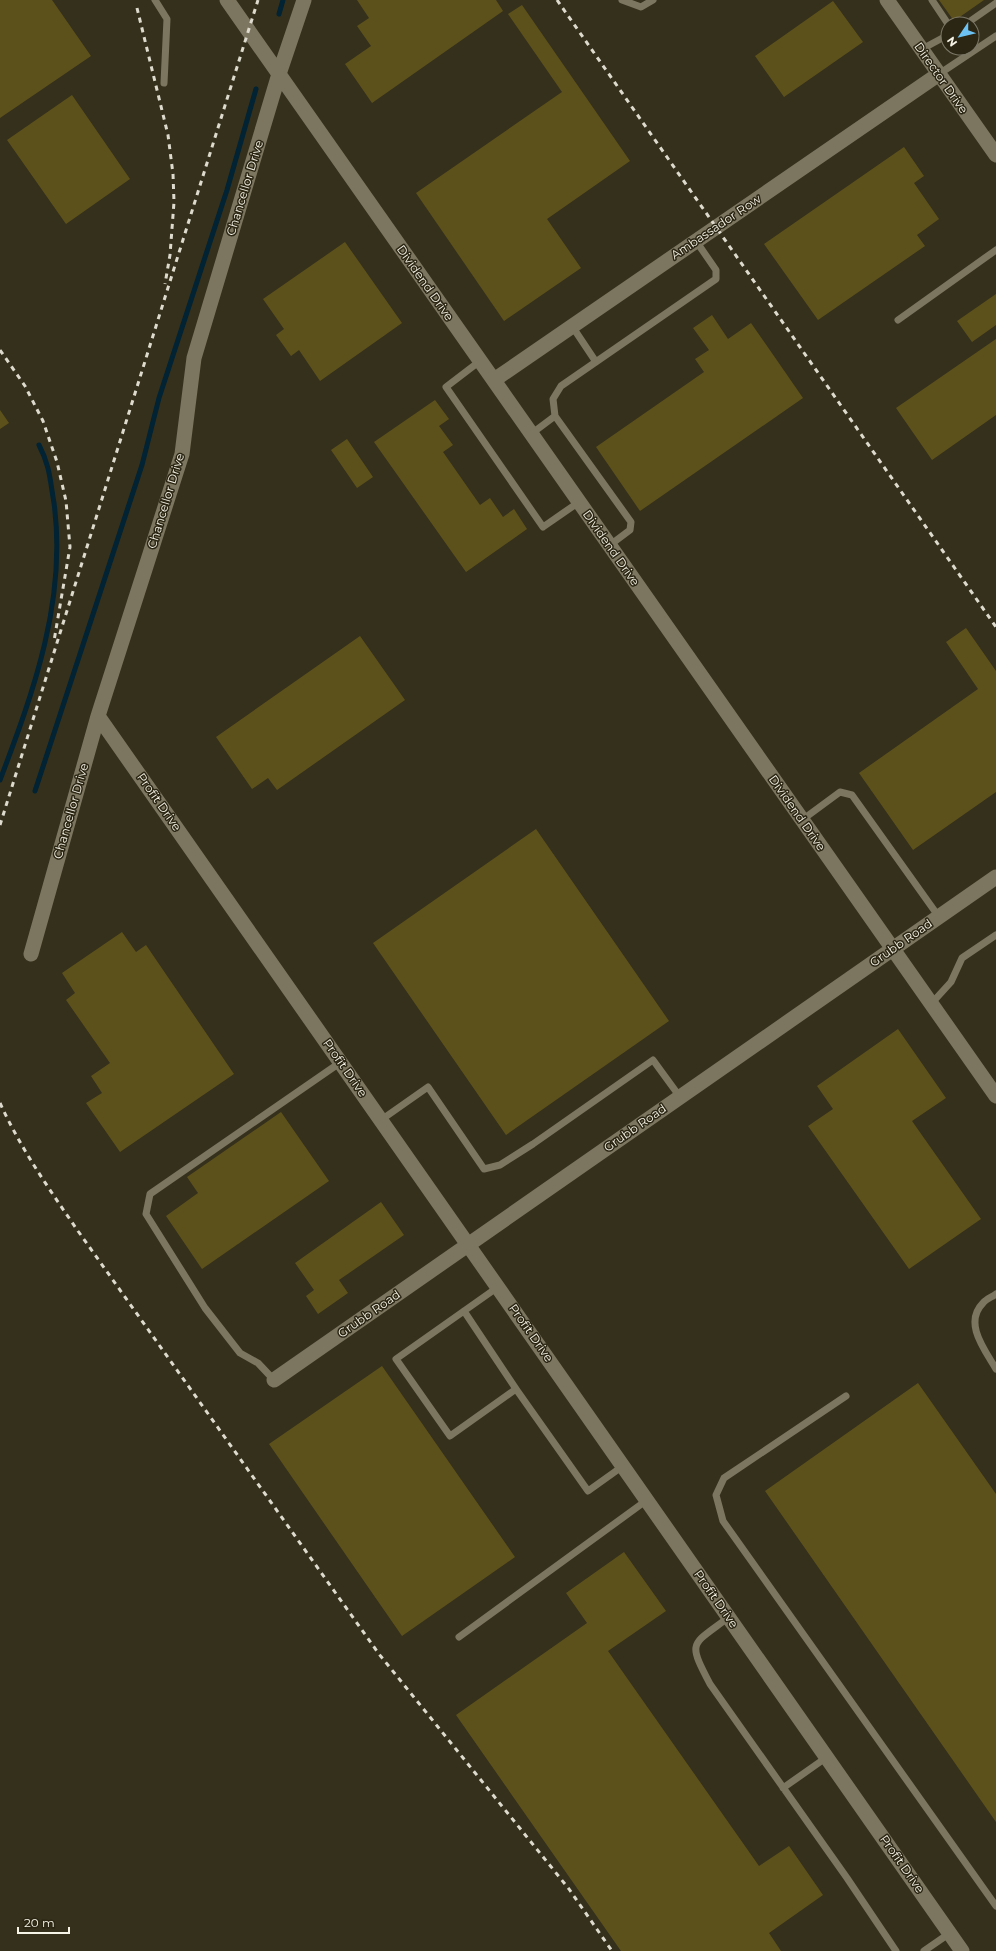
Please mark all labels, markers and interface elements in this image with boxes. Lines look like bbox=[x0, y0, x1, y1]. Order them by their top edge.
north arrow bbox=[940, 16, 980, 56]
text: N bbox=[944, 34, 960, 49]
street label: Director Drive bbox=[911, 39, 971, 116]
street label: Chancellor Drive bbox=[223, 138, 266, 237]
street label: Ambassador Row bbox=[668, 191, 764, 262]
street label: Dividend Drive bbox=[394, 242, 457, 324]
street label: Chancellor Drive bbox=[144, 451, 187, 550]
street label: Dividend Drive bbox=[580, 507, 643, 589]
street label: Chancellor Drive bbox=[50, 761, 91, 861]
street label: Profit Drive bbox=[134, 770, 185, 834]
street label: Dividend Drive bbox=[766, 772, 829, 854]
street label: Grubb Road bbox=[867, 916, 935, 970]
street label: Profit Drive bbox=[320, 1036, 371, 1100]
street label: Grubb Road bbox=[601, 1101, 669, 1155]
street label: Grubb Road bbox=[335, 1287, 403, 1341]
street label: Profit Drive bbox=[506, 1301, 557, 1365]
street label: Profit Drive bbox=[691, 1567, 742, 1631]
street label: Profit Drive bbox=[877, 1832, 928, 1896]
scale bar bbox=[18, 1909, 69, 1935]
text: 20 m bbox=[24, 1915, 55, 1930]

